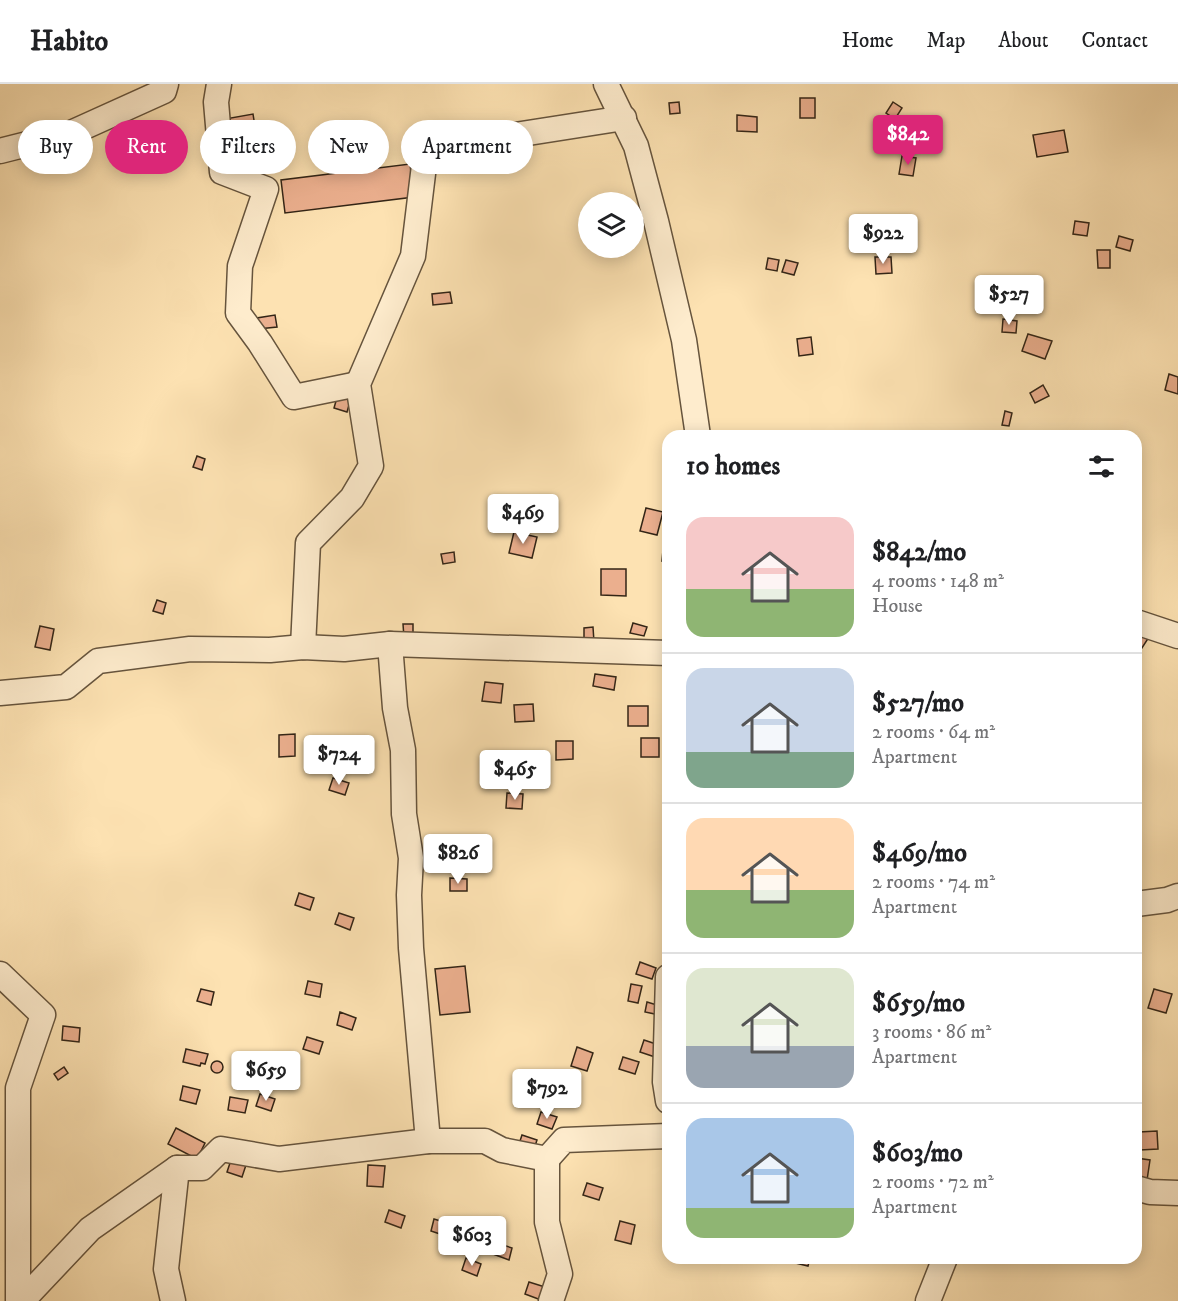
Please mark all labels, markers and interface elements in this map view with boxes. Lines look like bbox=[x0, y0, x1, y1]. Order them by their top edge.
text: Habito bbox=[30, 24, 108, 59]
text: Home bbox=[842, 28, 894, 54]
text: Map bbox=[927, 28, 965, 54]
text: About bbox=[998, 28, 1049, 54]
text: Contact bbox=[1082, 28, 1148, 54]
pin: $842 bbox=[872, 115, 944, 166]
chip: Buy bbox=[18, 120, 93, 174]
chip: Rent bbox=[105, 120, 188, 174]
chip: Filters bbox=[200, 120, 296, 174]
chip: New bbox=[308, 120, 389, 174]
chip: Apartment bbox=[401, 120, 533, 174]
text: $842 bbox=[887, 122, 929, 147]
map controls bbox=[578, 192, 644, 258]
button: layers bbox=[578, 192, 644, 258]
pin: $922 bbox=[847, 214, 919, 265]
text: $922 bbox=[863, 221, 903, 246]
pin: $527 bbox=[973, 275, 1045, 326]
text: $527 bbox=[989, 282, 1029, 307]
text: 10 homes bbox=[686, 450, 780, 483]
icon: filters bbox=[1085, 450, 1118, 483]
pin: $469 bbox=[487, 494, 559, 545]
text: $469 bbox=[502, 501, 544, 526]
text: $842/mo bbox=[872, 536, 966, 569]
icon: home bbox=[734, 541, 806, 613]
text: 4 rooms · 148 m² bbox=[872, 569, 1004, 594]
text: House bbox=[872, 594, 923, 619]
text: $527/mo bbox=[872, 687, 964, 720]
icon: home bbox=[734, 692, 806, 764]
text: 2 rooms · 64 m² bbox=[872, 720, 995, 745]
pin: $724 bbox=[303, 735, 375, 786]
text: $724 bbox=[318, 742, 360, 767]
text: Apartment bbox=[872, 745, 957, 770]
pin: $465 bbox=[479, 750, 551, 801]
text: $465 bbox=[494, 757, 536, 782]
pin: $826 bbox=[422, 834, 494, 885]
text: $469/mo bbox=[872, 837, 967, 870]
text: $826 bbox=[437, 841, 479, 866]
icon: home bbox=[734, 842, 806, 914]
text: 2 rooms · 74 m² bbox=[872, 870, 995, 895]
text: Apartment bbox=[872, 895, 957, 920]
text: $659/mo bbox=[872, 987, 965, 1020]
icon: home bbox=[734, 992, 806, 1064]
text: 3 rooms · 86 m² bbox=[872, 1020, 991, 1045]
text: Apartment bbox=[872, 1045, 957, 1070]
pin: $659 bbox=[230, 1051, 302, 1102]
text: $659 bbox=[245, 1058, 287, 1083]
pin: $792 bbox=[511, 1069, 583, 1120]
text: $792 bbox=[526, 1076, 568, 1101]
text: $603/mo bbox=[872, 1137, 963, 1170]
icon: home bbox=[734, 1142, 806, 1214]
text: 2 rooms · 72 m² bbox=[872, 1170, 994, 1195]
text: Apartment bbox=[872, 1195, 957, 1220]
pin: $603 bbox=[436, 1216, 508, 1267]
text: $603 bbox=[452, 1223, 492, 1248]

